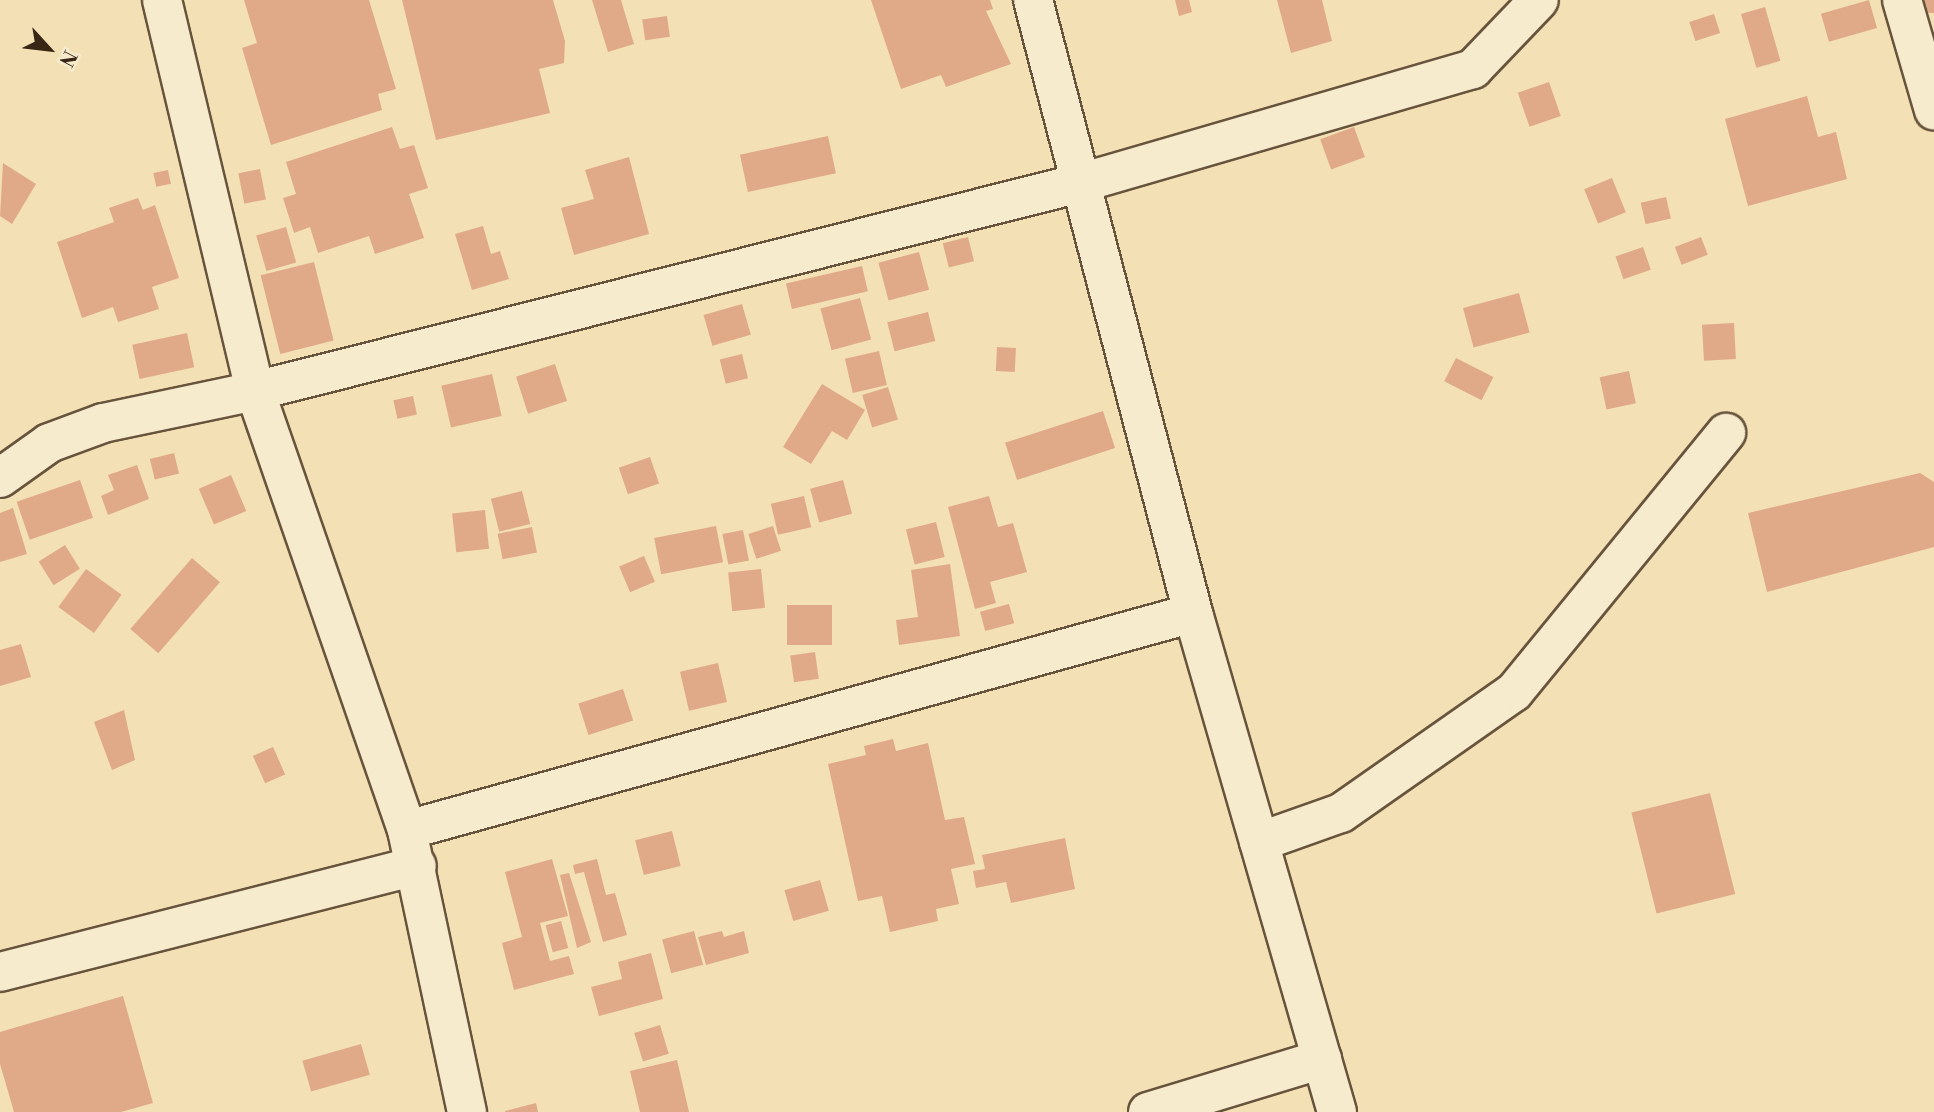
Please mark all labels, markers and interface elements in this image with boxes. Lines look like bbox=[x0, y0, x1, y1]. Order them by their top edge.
north arrow bbox=[14, 14, 84, 84]
text: N bbox=[54, 46, 82, 71]

